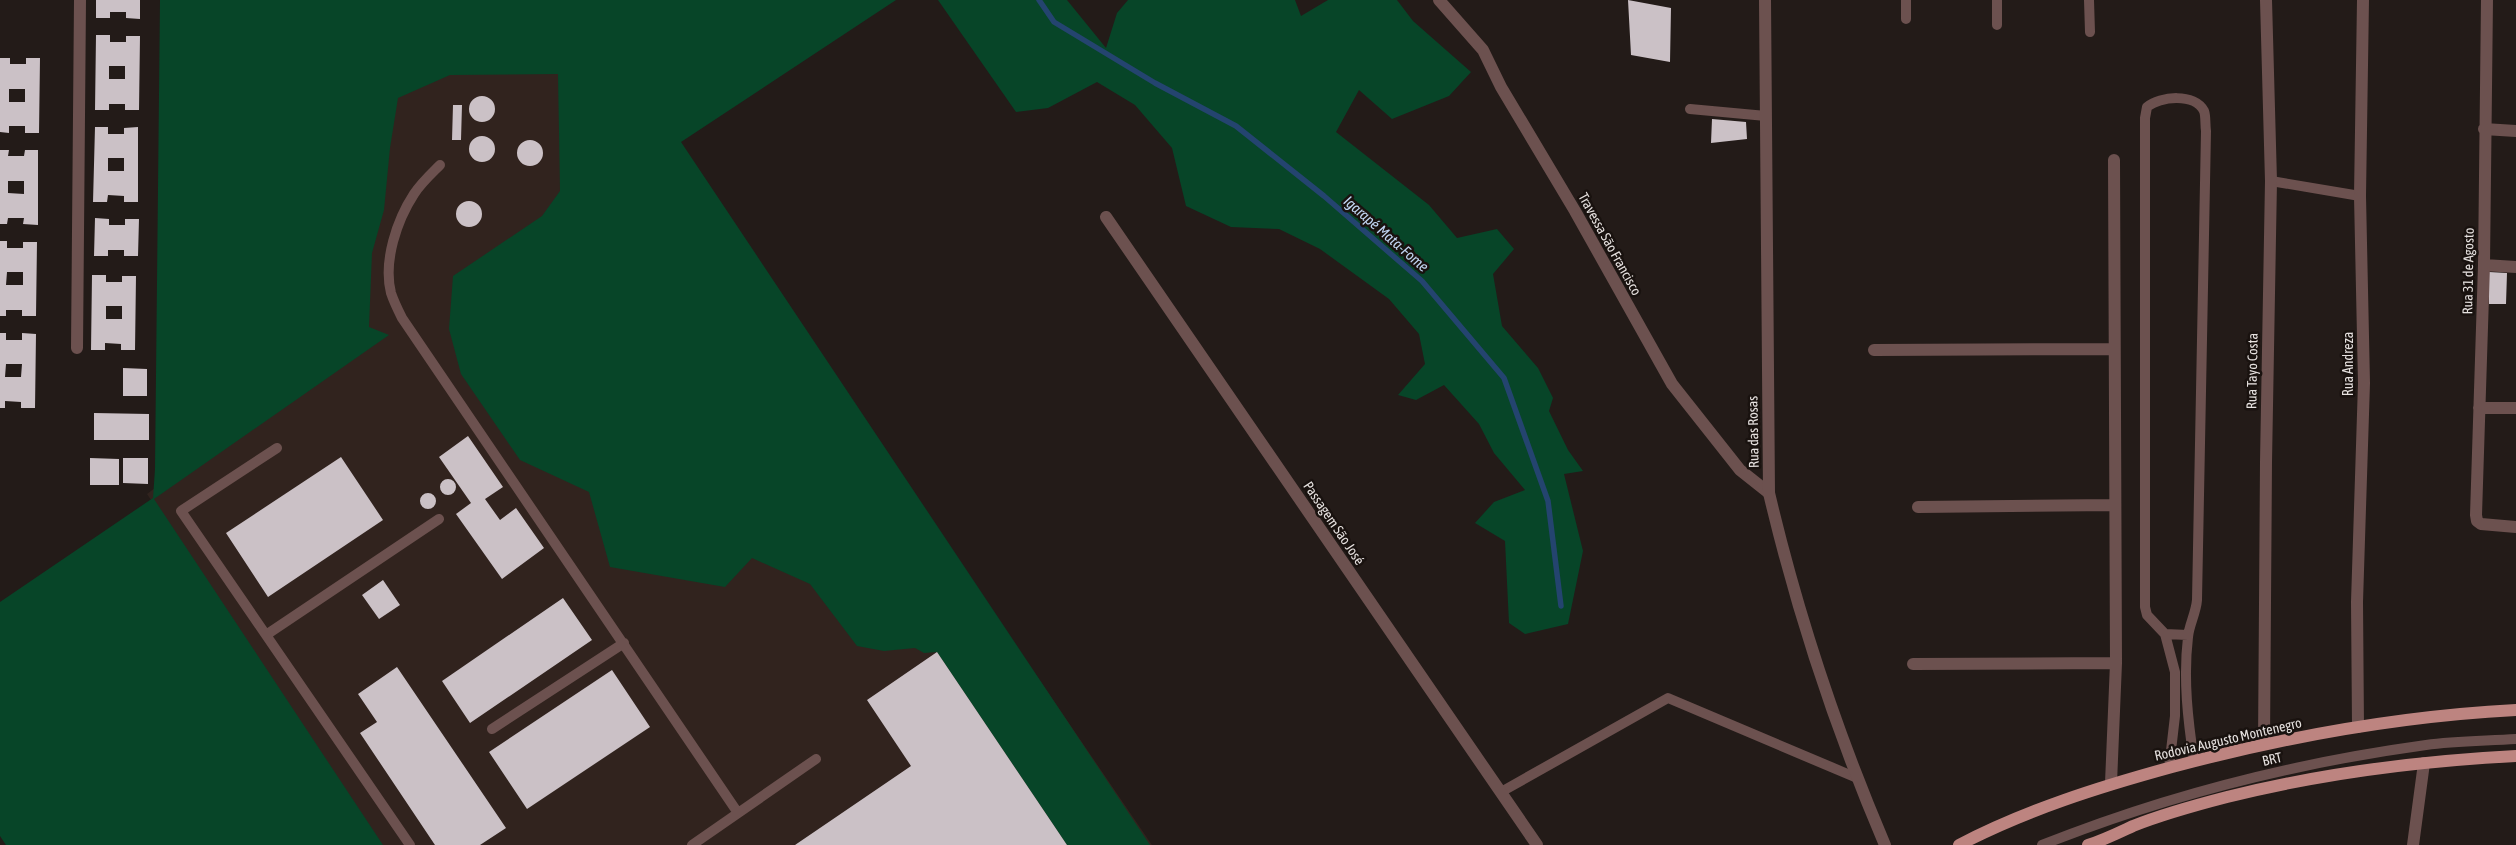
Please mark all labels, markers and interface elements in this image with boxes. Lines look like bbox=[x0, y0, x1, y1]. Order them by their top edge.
street label: Travessa São Francisco bbox=[1575, 190, 1645, 298]
water label: Igarapé Mata-Fome bbox=[1340, 192, 1432, 275]
street label: Rua 31 de Agosto bbox=[2459, 227, 2477, 315]
street label: Rua Andreza bbox=[2340, 332, 2356, 396]
street label: Rua Tayo Costa bbox=[2243, 333, 2261, 409]
street label: Rua das Rosas bbox=[1744, 396, 1762, 468]
street label: Passagem São José bbox=[1300, 478, 1368, 568]
street label: Rodovia Augusto Montenegro bbox=[2153, 714, 2303, 764]
street label: BRT bbox=[2261, 749, 2283, 769]

